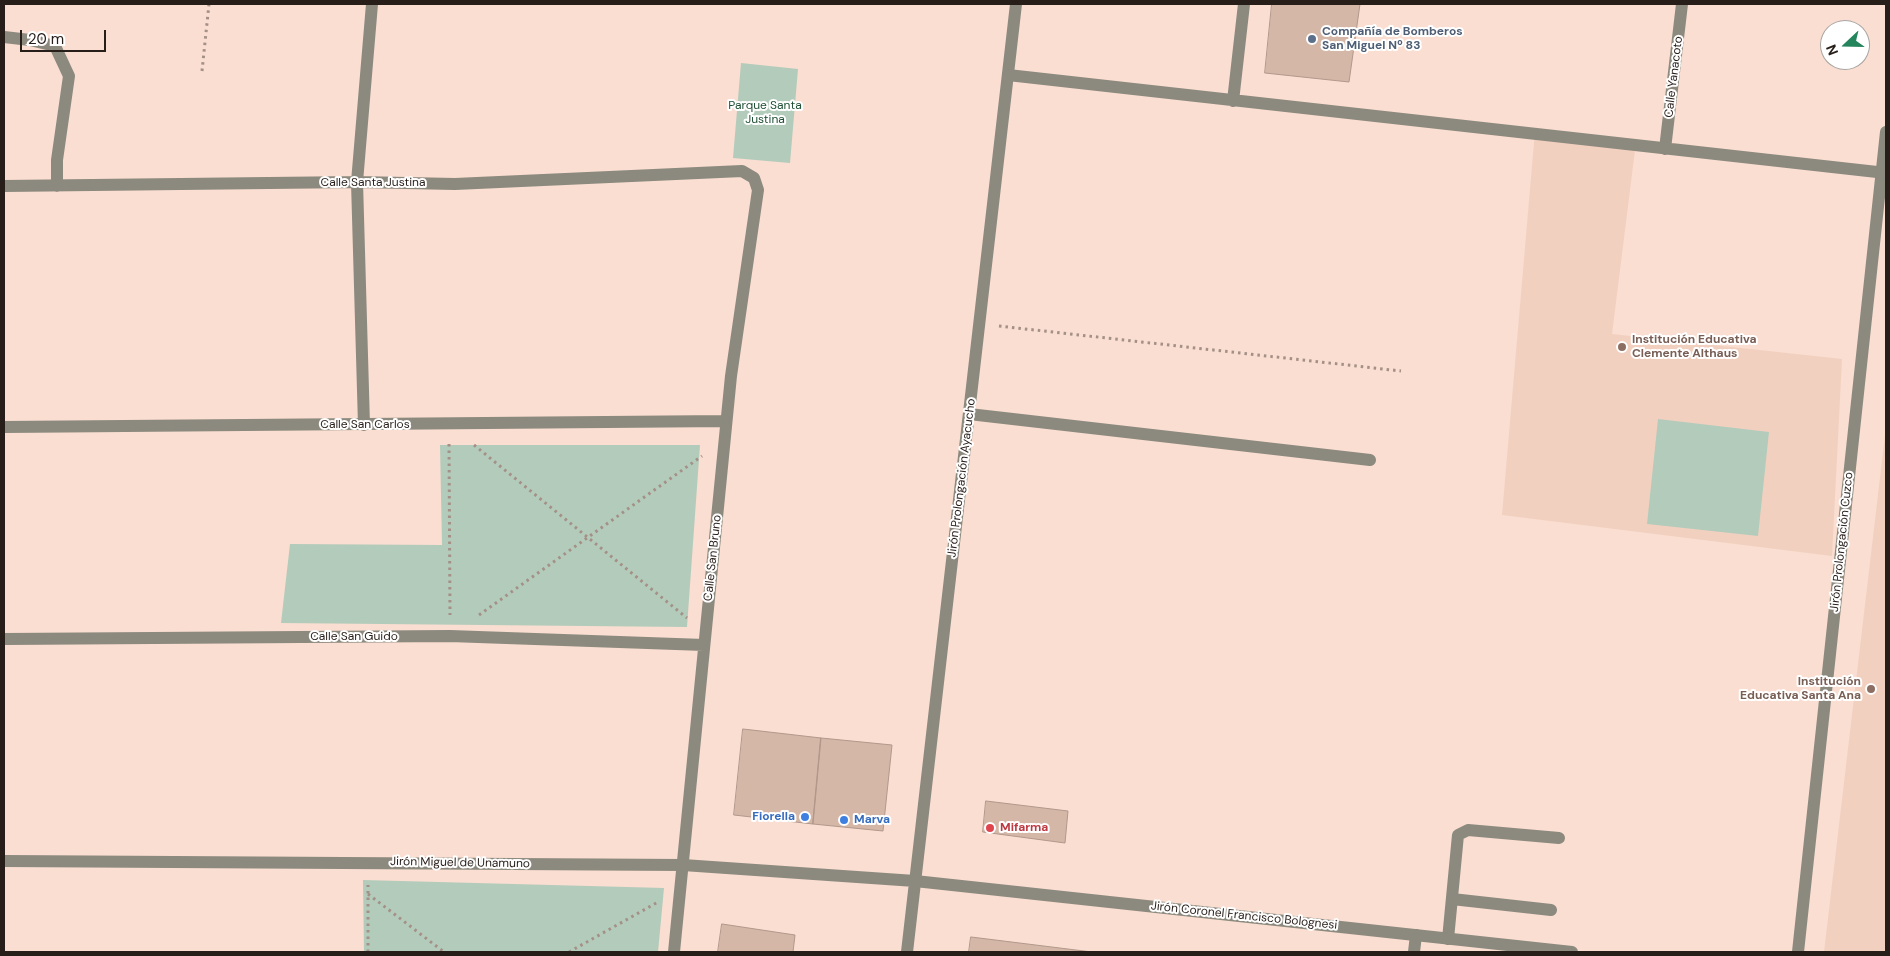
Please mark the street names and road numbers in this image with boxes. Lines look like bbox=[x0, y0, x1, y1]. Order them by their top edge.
street label: Calle Yanacoto bbox=[1662, 35, 1686, 119]
street label: Calle Santa Justina bbox=[321, 176, 425, 190]
street label: Jirón Prolongación Ayacucho bbox=[945, 398, 979, 558]
street label: Calle San Carlos bbox=[320, 418, 410, 432]
street label: Jirón Prolongación Cuzco bbox=[1828, 471, 1856, 613]
street label: Calle San Bruno bbox=[701, 514, 725, 602]
street label: Calle San Guido bbox=[310, 630, 398, 644]
street label: Jirón Miguel de Unamuno bbox=[390, 855, 530, 871]
street label: Jirón Coronel Francisco Bolognesi bbox=[1150, 899, 1338, 933]

